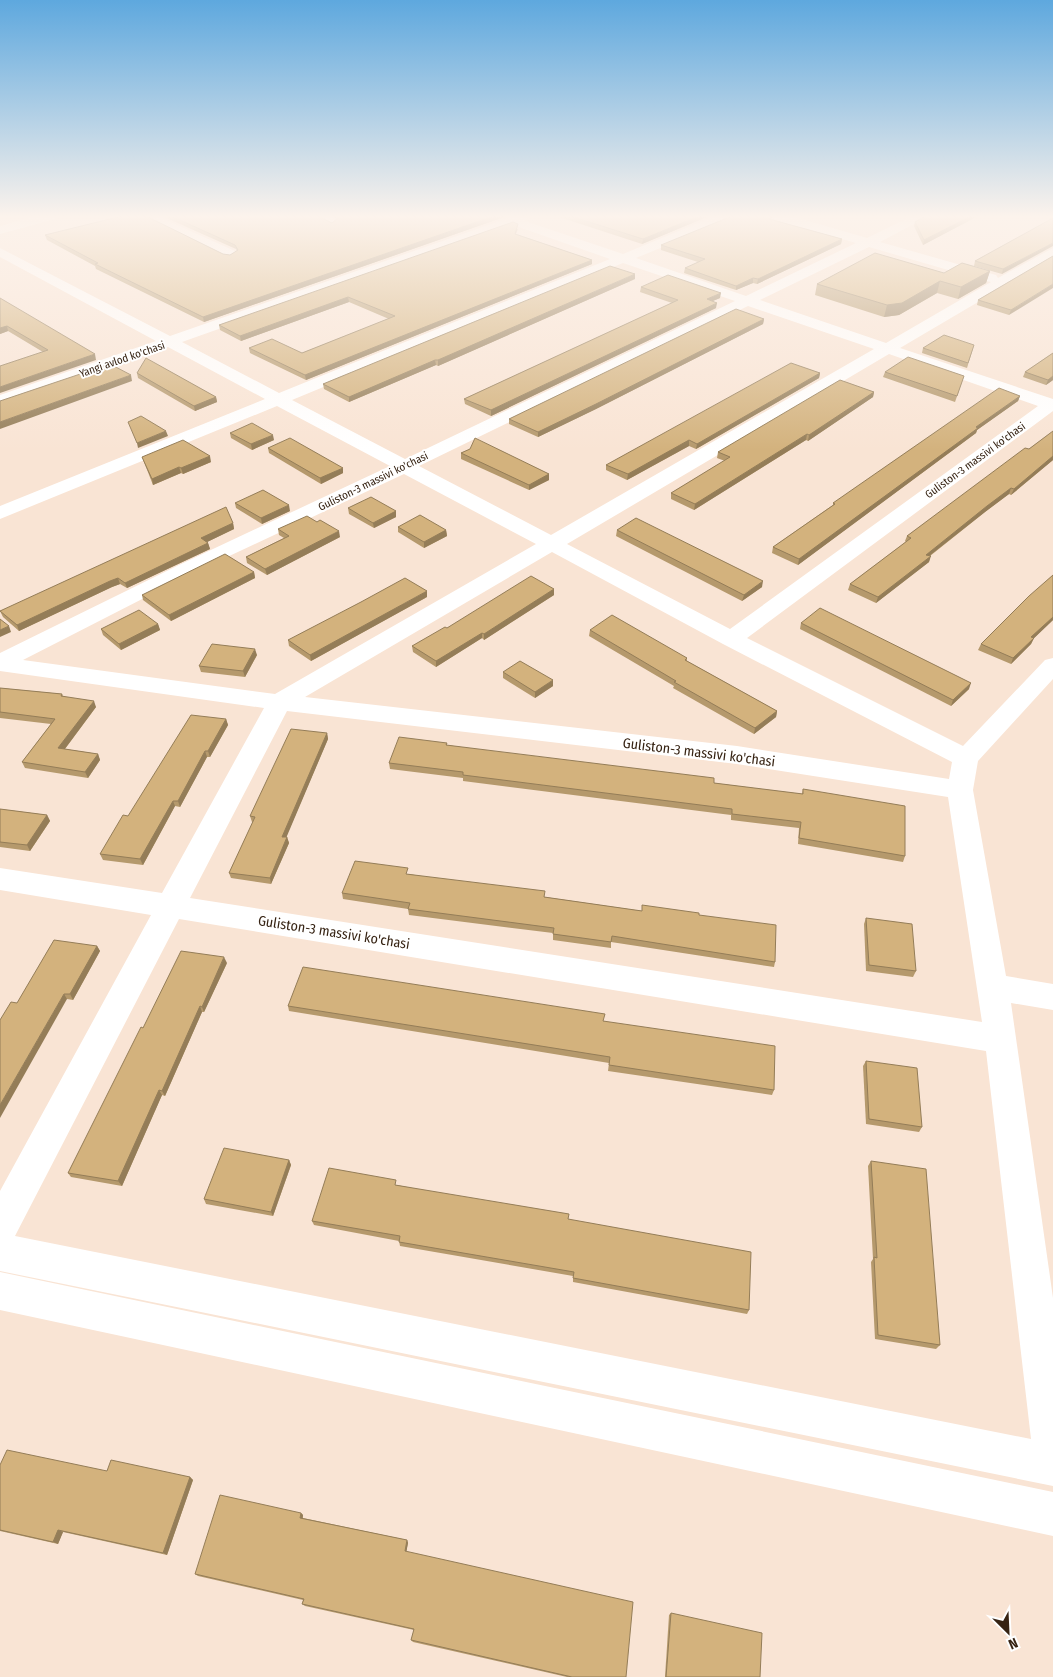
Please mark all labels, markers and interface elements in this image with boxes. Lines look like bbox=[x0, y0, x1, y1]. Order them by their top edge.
street label: Yangi avlod ko'chasi bbox=[78, 339, 167, 380]
street label: Guliston-3 massivi ko'chasi bbox=[923, 420, 1028, 501]
street label: Guliston-3 massivi ko'chasi bbox=[316, 449, 430, 514]
street label: Guliston-3 massivi ko'chasi bbox=[622, 735, 776, 770]
street label: Guliston-3 massivi ko'chasi bbox=[257, 912, 411, 953]
north arrow bbox=[983, 1607, 1033, 1657]
text: N bbox=[1006, 1634, 1020, 1653]

